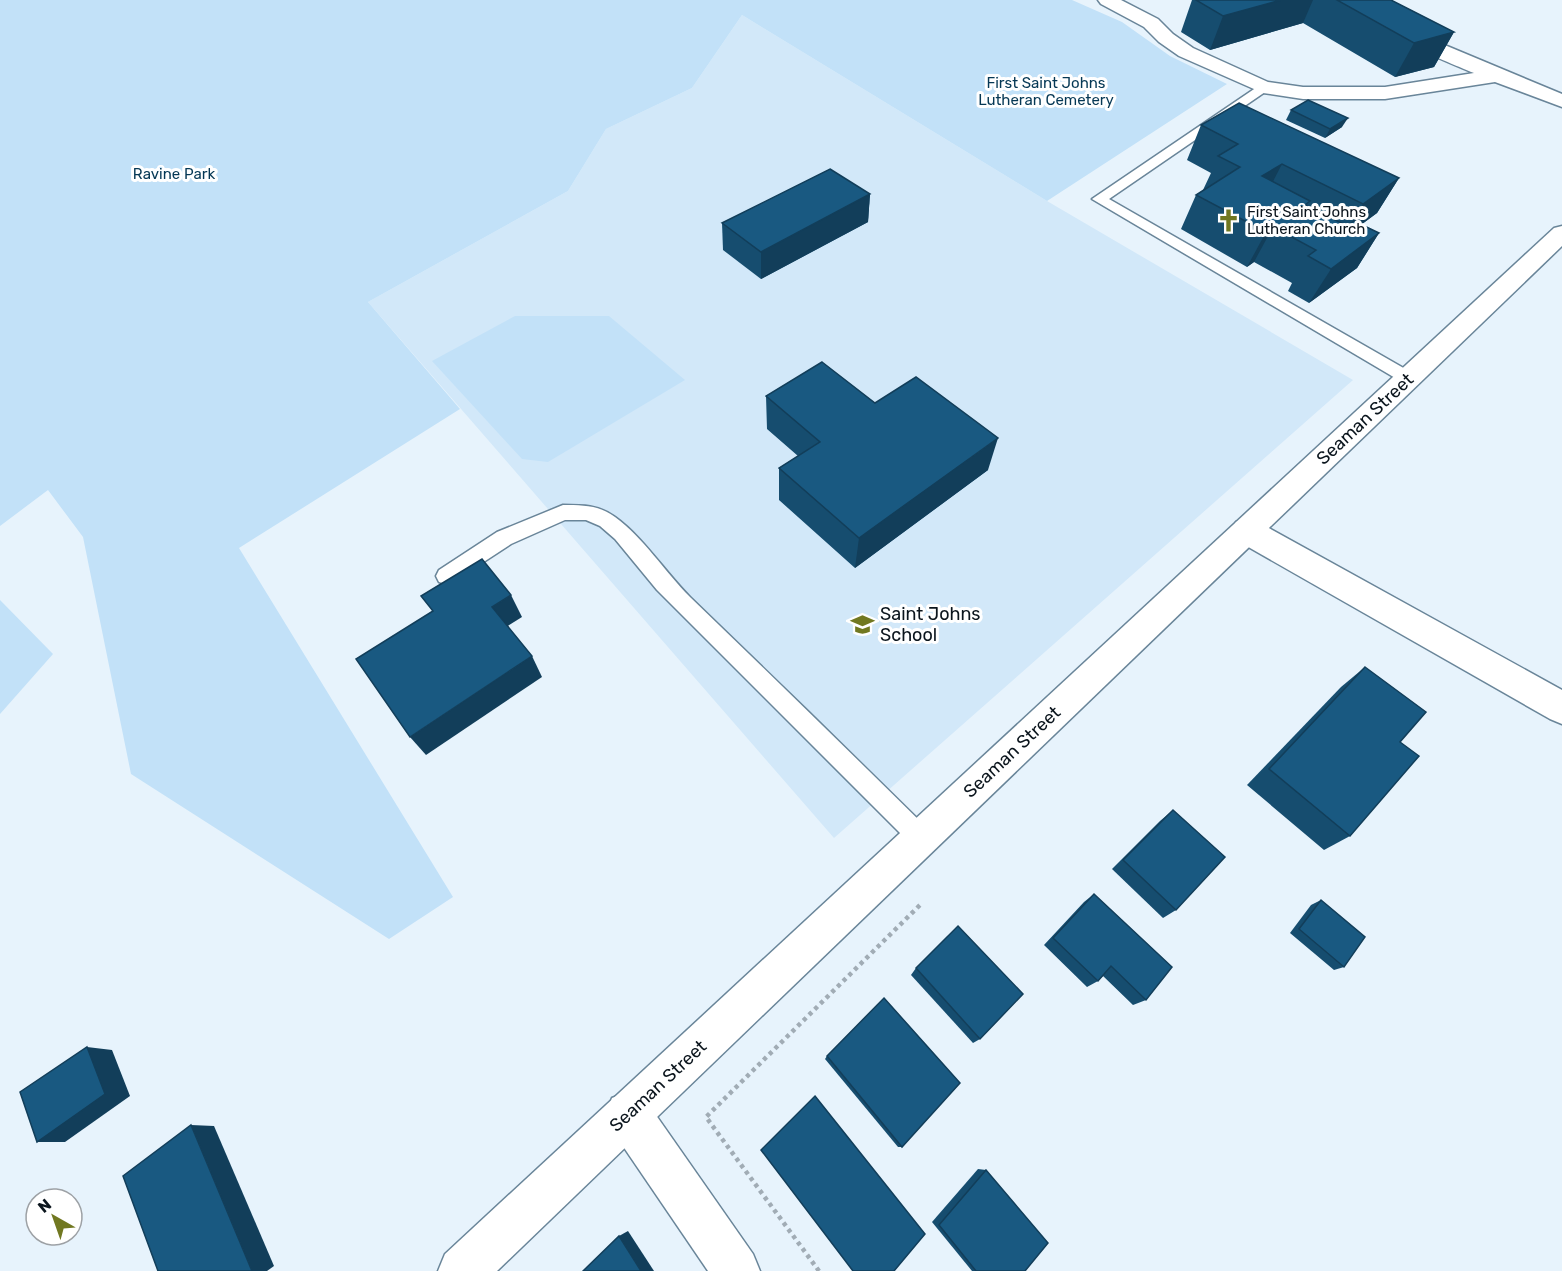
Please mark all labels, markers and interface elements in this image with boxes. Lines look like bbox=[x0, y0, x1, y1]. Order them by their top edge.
park label: First Saint Johns Lutheran Cemetery bbox=[978, 74, 1114, 109]
park label: Ravine Park bbox=[133, 165, 215, 183]
place label: First Saint Johns Lutheran Church bbox=[1247, 203, 1366, 238]
church icon: First Saint Johns Lutheran Church bbox=[1216, 208, 1242, 234]
street label: Seaman Street bbox=[1312, 368, 1418, 470]
place label: Saint Johns School bbox=[880, 603, 981, 646]
school or university icon: Saint Johns School bbox=[849, 611, 875, 637]
street label: Seaman Street bbox=[959, 701, 1065, 803]
street label: Seaman Street bbox=[605, 1035, 711, 1137]
north arrow bbox=[24, 1187, 84, 1247]
text: N bbox=[34, 1195, 55, 1217]

